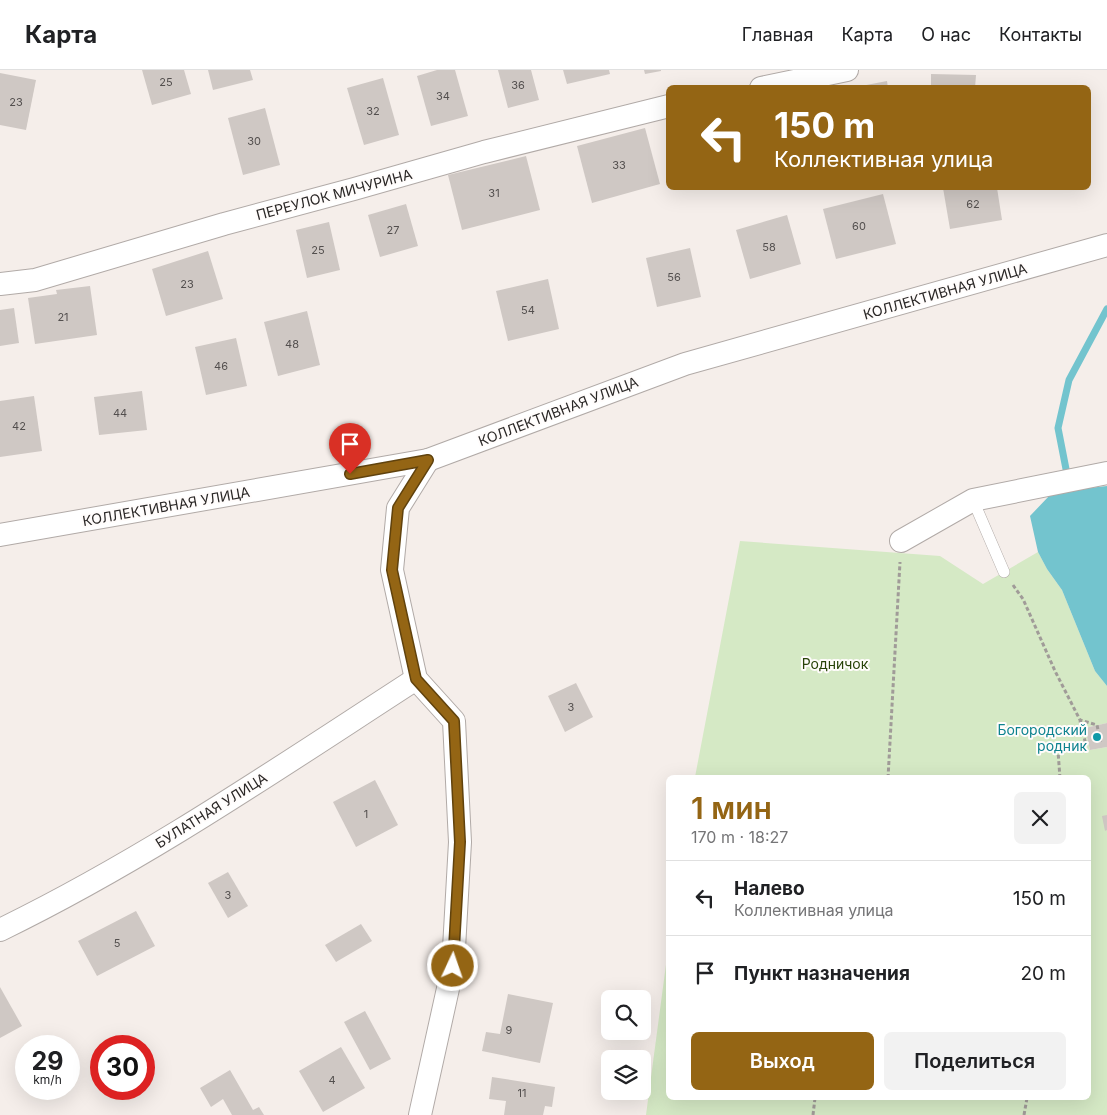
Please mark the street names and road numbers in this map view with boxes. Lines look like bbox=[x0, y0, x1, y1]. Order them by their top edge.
street label: ПЕРЕУЛОК МИЧУРИНА bbox=[254, 165, 414, 223]
street label: КОЛЛЕКТИВНАЯ УЛИЦА bbox=[861, 259, 1029, 323]
street label: КОЛЛЕКТИВНАЯ УЛИЦА bbox=[476, 373, 641, 449]
street label: КОЛЛЕКТИВНАЯ УЛИЦА bbox=[81, 483, 251, 529]
street label: БУЛАТНАЯ УЛИЦА bbox=[152, 769, 270, 851]

